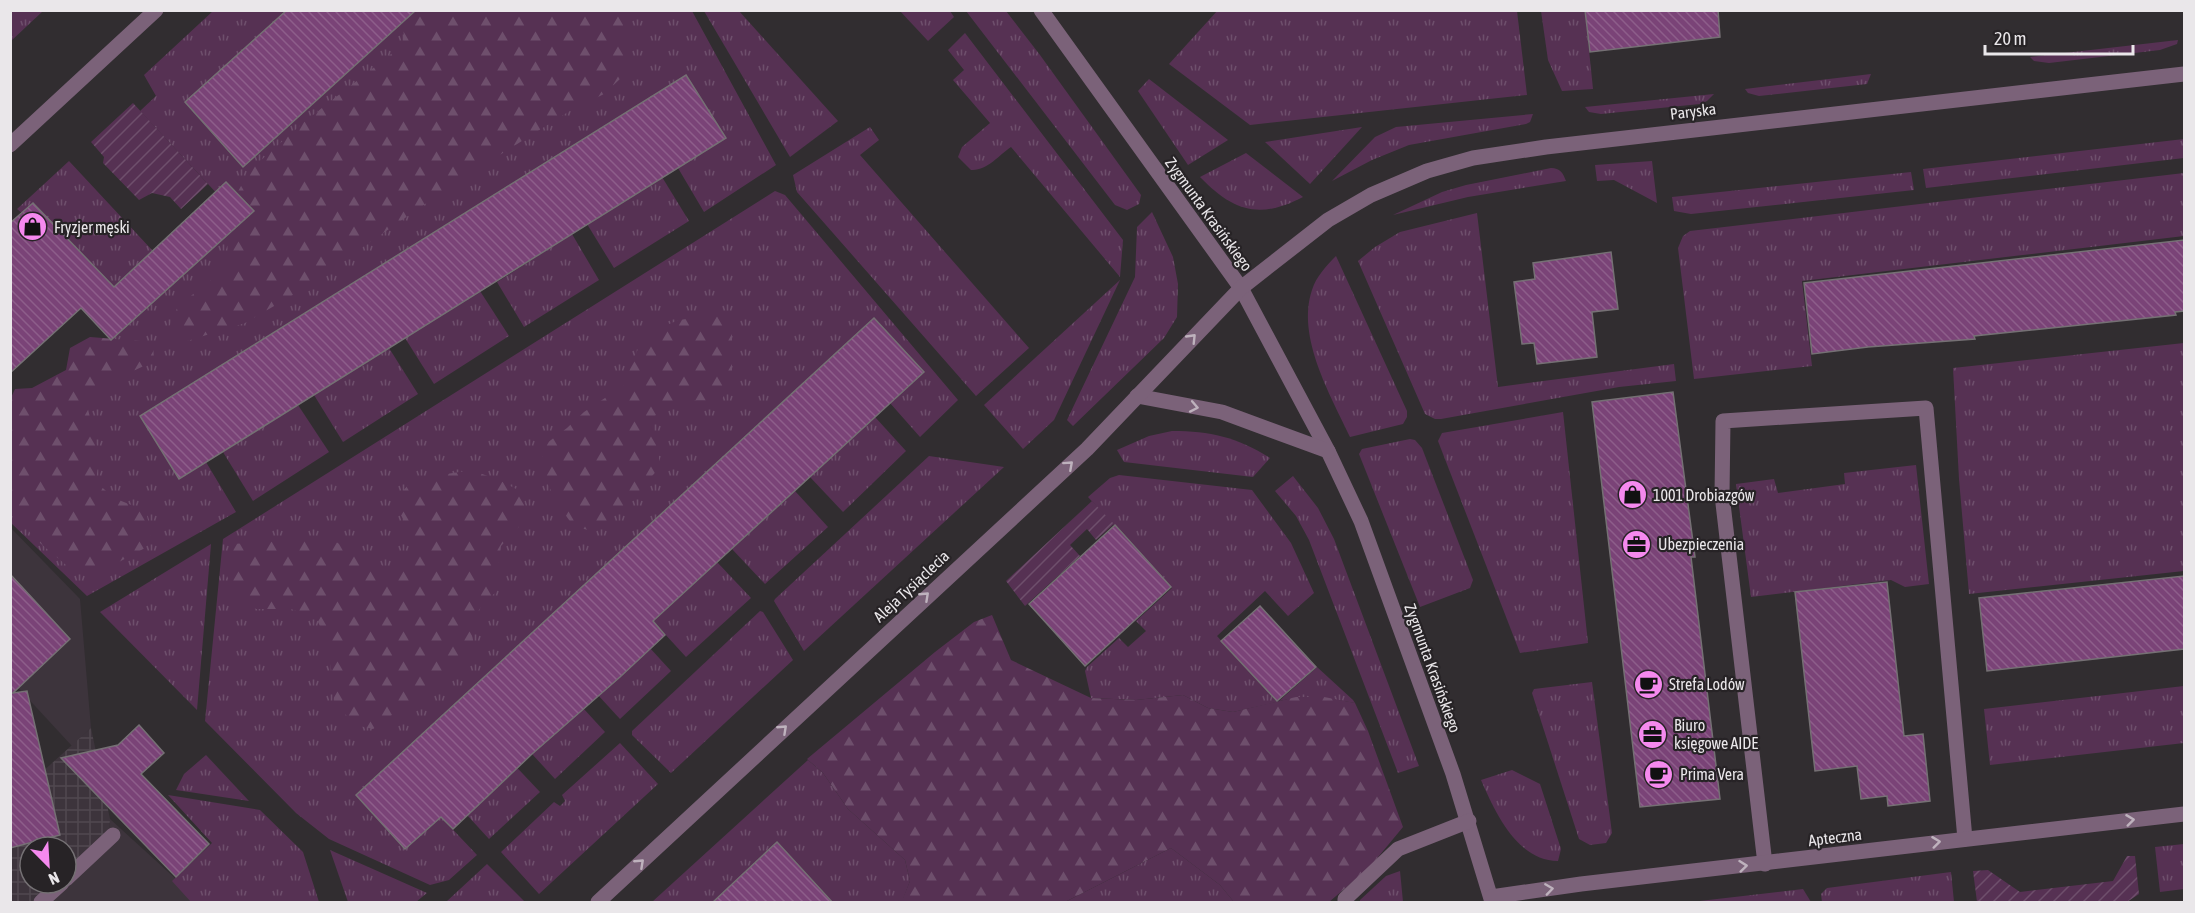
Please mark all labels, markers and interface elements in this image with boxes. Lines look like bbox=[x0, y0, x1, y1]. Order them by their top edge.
scale bar bbox=[1985, 18, 2134, 56]
text: 20 m bbox=[1994, 28, 2026, 49]
street label: Paryska bbox=[1669, 99, 1717, 124]
street label: Zygmunta Krasińskiego bbox=[1161, 154, 1256, 275]
shop icon: Fryzjer męski bbox=[17, 211, 49, 243]
place label: Fryzjer męski bbox=[54, 218, 130, 237]
one-way arrow bbox=[1185, 335, 1196, 345]
one-way arrow bbox=[1189, 400, 1199, 413]
one-way arrow bbox=[1062, 461, 1073, 472]
shop icon: 1001 Drobiazgów bbox=[1616, 479, 1648, 511]
place label: 1001 Drobiazgów bbox=[1653, 486, 1755, 505]
office icon: Ubezpieczenia bbox=[1621, 528, 1653, 560]
place label: Ubezpieczenia bbox=[1658, 535, 1744, 554]
street label: Aleja Tysiąclecia bbox=[870, 547, 953, 626]
one-way arrow bbox=[918, 593, 929, 604]
street label: Zygmunta Krasińskiego bbox=[1400, 601, 1465, 735]
cafe icon: Strefa Lodów bbox=[1632, 668, 1664, 700]
place label: Strefa Lodów bbox=[1669, 675, 1745, 693]
place label: Biuro księgowe AIDE bbox=[1674, 716, 1758, 753]
office icon: Biuro księgowe AIDE bbox=[1637, 718, 1669, 750]
one-way arrow bbox=[775, 726, 786, 737]
cafe icon: Prima Vera bbox=[1643, 758, 1675, 790]
place label: Prima Vera bbox=[1680, 765, 1744, 783]
one-way arrow bbox=[2125, 814, 2134, 827]
street label: Apteczna bbox=[1807, 825, 1863, 850]
north arrow bbox=[18, 835, 78, 895]
one-way arrow bbox=[1931, 837, 1941, 849]
one-way arrow bbox=[633, 859, 644, 870]
one-way arrow bbox=[1738, 860, 1747, 873]
text: N bbox=[46, 869, 62, 889]
one-way arrow bbox=[1544, 883, 1553, 895]

